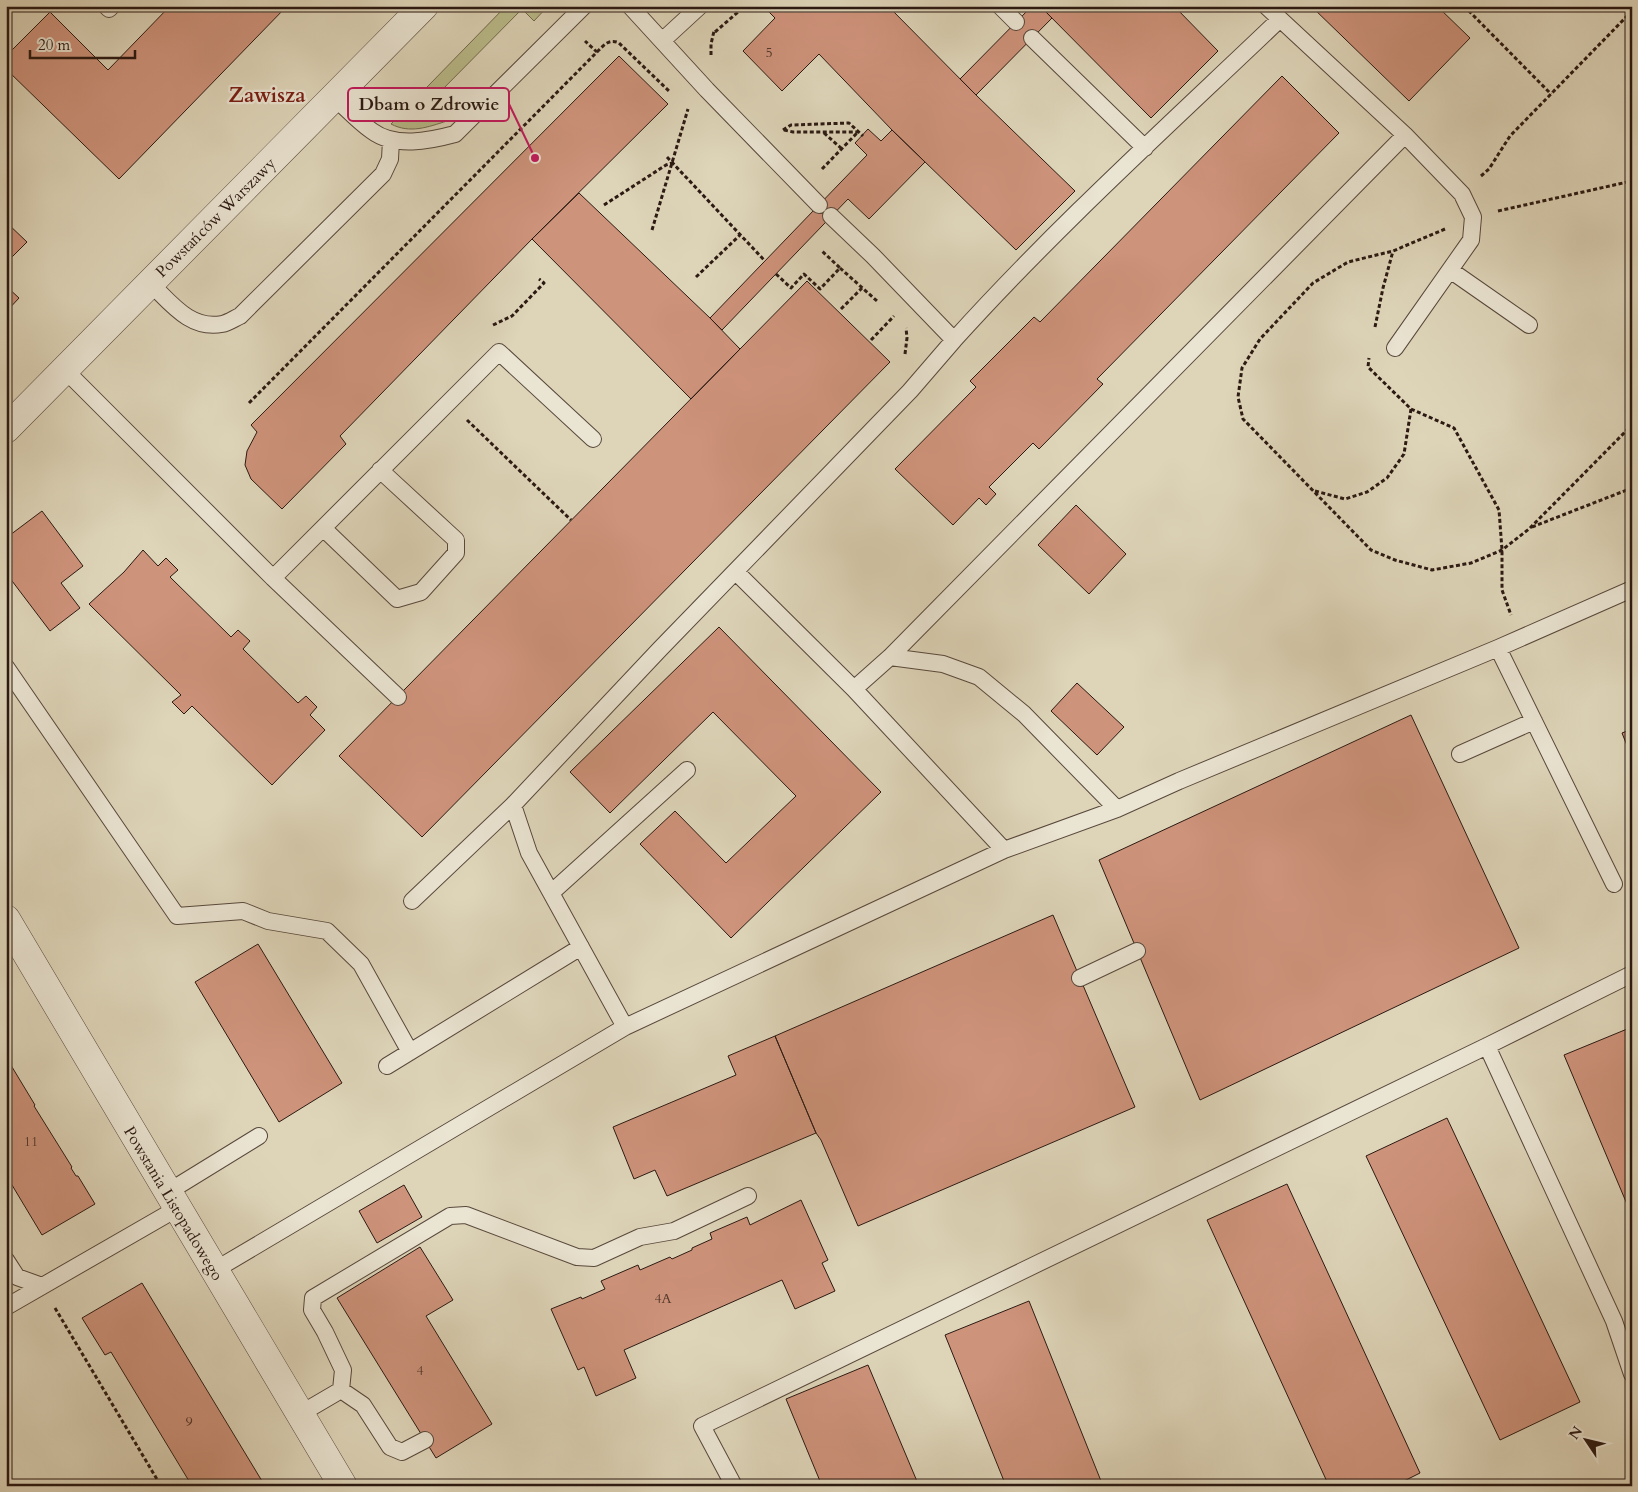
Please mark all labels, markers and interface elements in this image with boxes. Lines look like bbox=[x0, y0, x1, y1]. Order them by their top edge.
scale bar bbox=[30, 28, 135, 60]
text: 20 m bbox=[38, 35, 70, 55]
house number: 5 bbox=[765, 43, 773, 62]
district label: Zawisza bbox=[228, 81, 306, 110]
callout: Dbam o Zdrowie bbox=[348, 88, 509, 121]
text: Dbam o Zdrowie bbox=[359, 92, 500, 117]
street label: Powstańców Warszawy bbox=[151, 152, 281, 283]
street label: Powstania Listopadowego bbox=[118, 1122, 228, 1285]
house number: 11 bbox=[24, 1132, 38, 1151]
house number: 4A bbox=[654, 1289, 672, 1308]
house number: 4 bbox=[416, 1361, 424, 1380]
house number: 9 bbox=[185, 1412, 193, 1431]
north arrow bbox=[1560, 1414, 1610, 1464]
text: N bbox=[1564, 1422, 1587, 1443]

